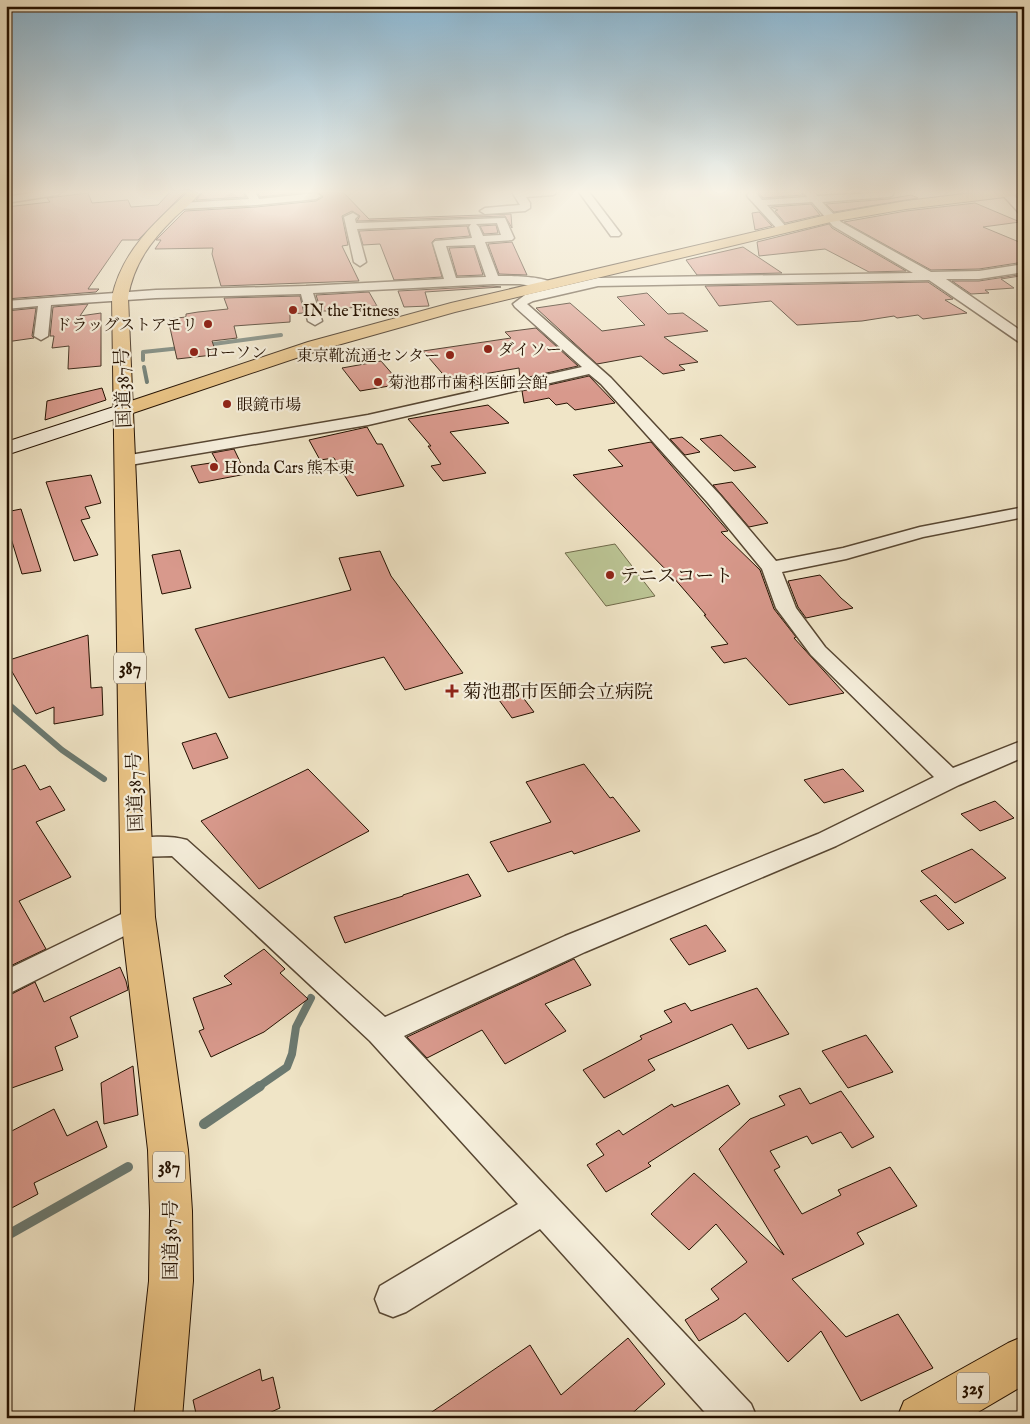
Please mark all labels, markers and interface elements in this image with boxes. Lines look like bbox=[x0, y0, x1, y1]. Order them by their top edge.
place label: IN the Fitness bbox=[303, 302, 399, 322]
marker: IN the Fitness bbox=[287, 304, 299, 316]
place label: ドラッグストアモリ bbox=[56, 316, 198, 336]
marker: ドラッグストアモリ bbox=[202, 318, 214, 330]
place label: ダイソー bbox=[498, 341, 562, 361]
marker: ダイソー bbox=[482, 343, 494, 355]
place label: ローソン bbox=[204, 344, 267, 364]
marker: ローソン bbox=[188, 346, 200, 358]
street label: 国道387号 bbox=[111, 347, 137, 429]
place label: 東京靴流通センター bbox=[297, 347, 440, 367]
marker: 東京靴流通センター bbox=[444, 349, 456, 361]
place label: 菊池郡市歯科医師会館 bbox=[388, 374, 548, 394]
marker: 菊池郡市歯科医師会館 bbox=[372, 376, 384, 388]
place label: 眼鏡市場 bbox=[237, 396, 301, 416]
marker: 眼鏡市場 bbox=[221, 398, 233, 410]
place label: Honda Cars 熊本東 bbox=[224, 459, 355, 479]
marker: Honda Cars 熊本東 bbox=[208, 461, 220, 473]
place label: テニスコート bbox=[620, 565, 733, 589]
marker: テニスコート bbox=[604, 569, 616, 581]
road number: 387 bbox=[114, 652, 146, 684]
place label: 菊池郡市医師会立病院 bbox=[463, 681, 653, 705]
marker: 菊池郡市医師会立病院 bbox=[445, 684, 459, 698]
street label: 国道387号 bbox=[123, 751, 149, 833]
road number: 387 bbox=[153, 1152, 185, 1182]
street label: 国道387号 bbox=[160, 1200, 184, 1280]
road number: 325 bbox=[957, 1372, 989, 1404]

